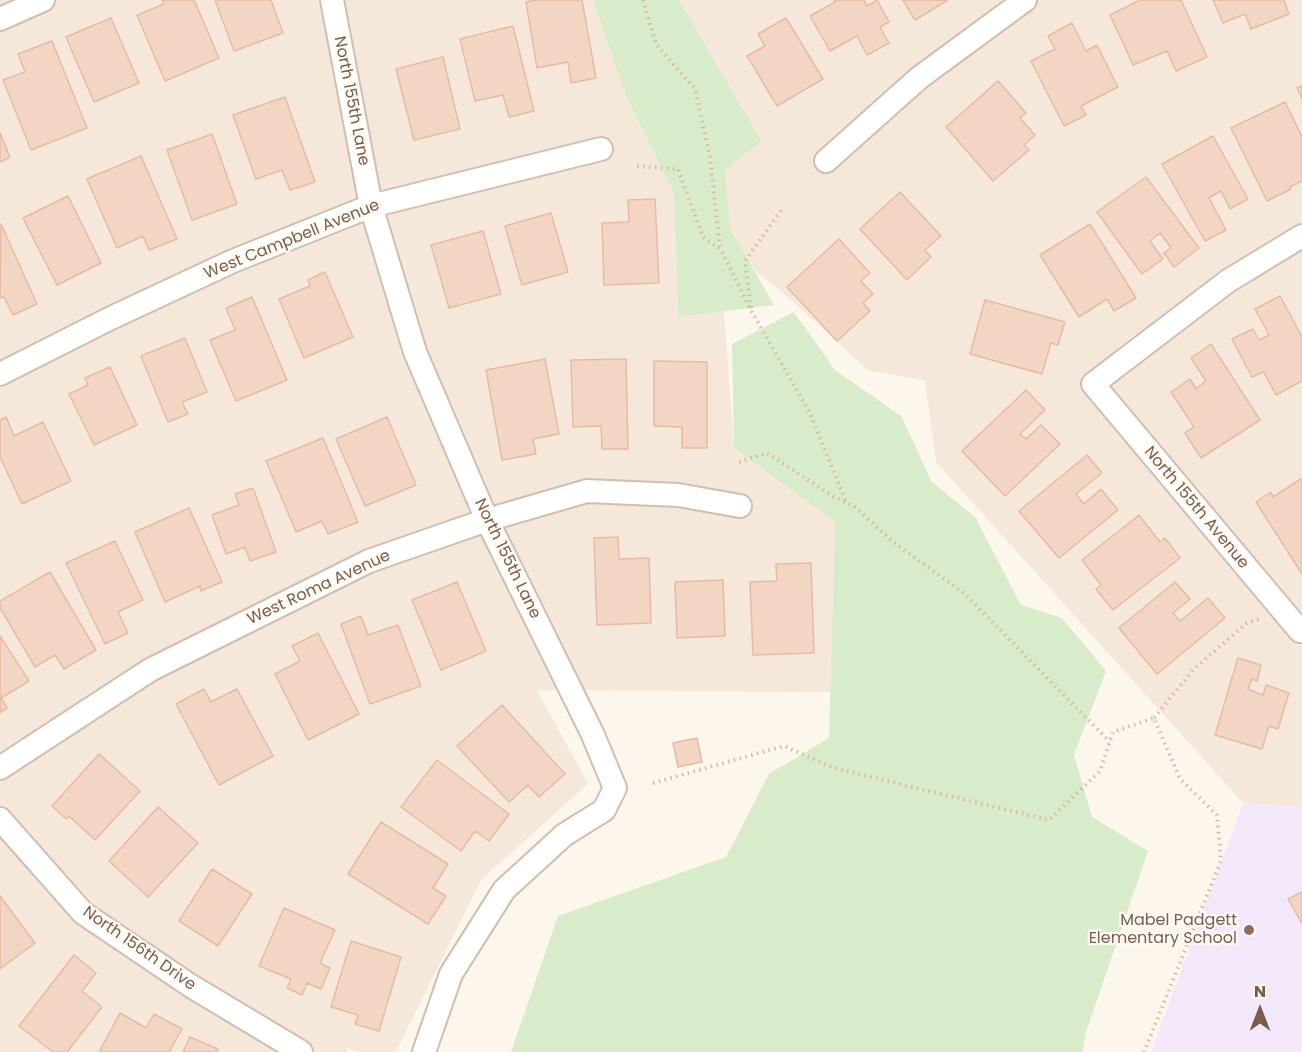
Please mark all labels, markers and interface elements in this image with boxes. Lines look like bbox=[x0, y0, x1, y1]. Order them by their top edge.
street label: North 155th Lane bbox=[329, 35, 373, 167]
street label: West Campbell Avenue bbox=[202, 196, 382, 284]
street label: North 155th Avenue bbox=[1139, 443, 1253, 573]
street label: North 155th Lane bbox=[470, 496, 544, 622]
street label: West Roma Avenue bbox=[244, 546, 394, 630]
street label: North 156th Drive bbox=[79, 903, 199, 995]
place label: Mabel Padgett Elementary School bbox=[1089, 911, 1237, 949]
marker: Mabel Padgett Elementary School bbox=[1242, 923, 1256, 937]
north arrow bbox=[1230, 980, 1290, 1040]
text: N bbox=[1254, 980, 1266, 1003]

